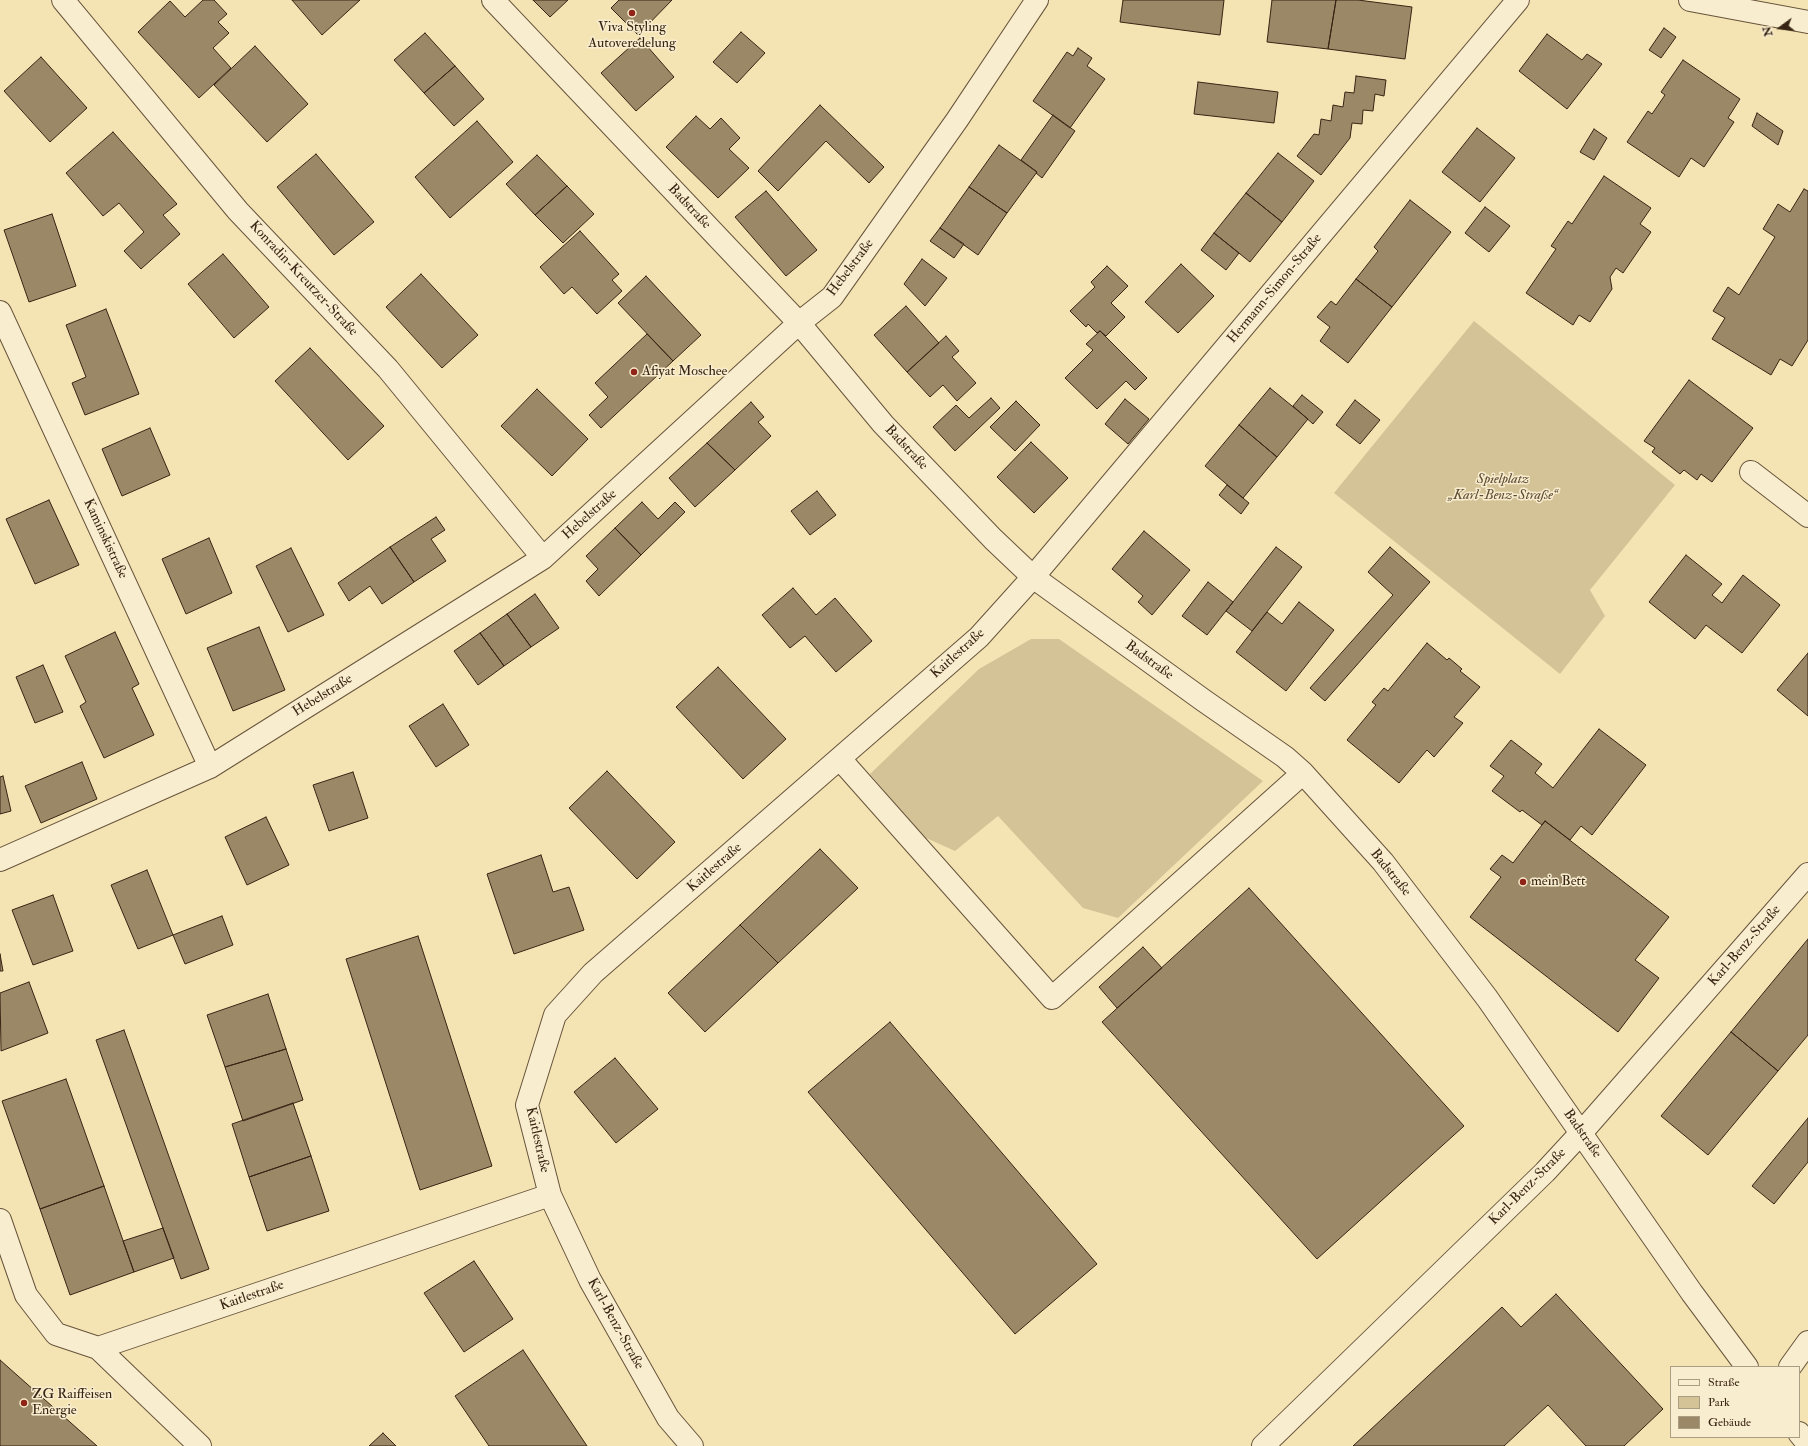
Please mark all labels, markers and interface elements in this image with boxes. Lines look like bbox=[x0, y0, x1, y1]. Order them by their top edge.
marker: Viva Styling Autoveredelung bbox=[627, 8, 637, 18]
north arrow bbox=[1760, 8, 1800, 48]
place label: Viva Styling Autoveredelung bbox=[588, 20, 676, 52]
text: N bbox=[1760, 25, 1775, 38]
street label: Badstraße bbox=[664, 181, 714, 233]
street label: Konradin-Kreutzer-Straße bbox=[245, 218, 361, 340]
street label: Hermann-Simon-Straße bbox=[1224, 231, 1326, 347]
street label: Hebelstraße bbox=[824, 236, 878, 300]
place label: Afiyat Moschee bbox=[642, 364, 727, 380]
marker: Afiyat Moschee bbox=[629, 367, 639, 377]
street label: Badstraße bbox=[881, 422, 931, 474]
park label: Spielplatz „Karl-Benz-Straße“ bbox=[1448, 472, 1558, 504]
street label: Hebelstraße bbox=[559, 486, 621, 544]
street label: Kaminskistraße bbox=[79, 496, 131, 582]
street label: Kaitlestraße bbox=[928, 625, 988, 683]
street label: Badstraße bbox=[1122, 638, 1176, 684]
street label: Hebelstraße bbox=[290, 671, 356, 721]
street label: Kaitlestraße bbox=[684, 840, 746, 896]
street label: Badstraße bbox=[1366, 846, 1414, 900]
place label: mein Bett bbox=[1531, 874, 1586, 890]
marker: mein Bett bbox=[1518, 877, 1528, 887]
street label: Karl-Benz-Straße bbox=[1705, 902, 1785, 990]
street label: Kaitlestraße bbox=[521, 1106, 553, 1174]
street label: Badstraße bbox=[1559, 1106, 1605, 1162]
street label: Karl-Benz-Straße bbox=[1486, 1145, 1570, 1229]
street label: Karl-Benz-Straße bbox=[583, 1275, 647, 1373]
street label: Kaitlestraße bbox=[218, 1277, 286, 1315]
legend bbox=[1670, 1366, 1800, 1438]
text: Straße bbox=[1708, 1375, 1739, 1390]
place label: ZG Raiffeisen Energie bbox=[32, 1387, 112, 1420]
text: Park bbox=[1708, 1395, 1730, 1410]
marker: ZG Raiffeisen Energie bbox=[19, 1398, 29, 1408]
text: Gebäude bbox=[1708, 1415, 1751, 1430]

